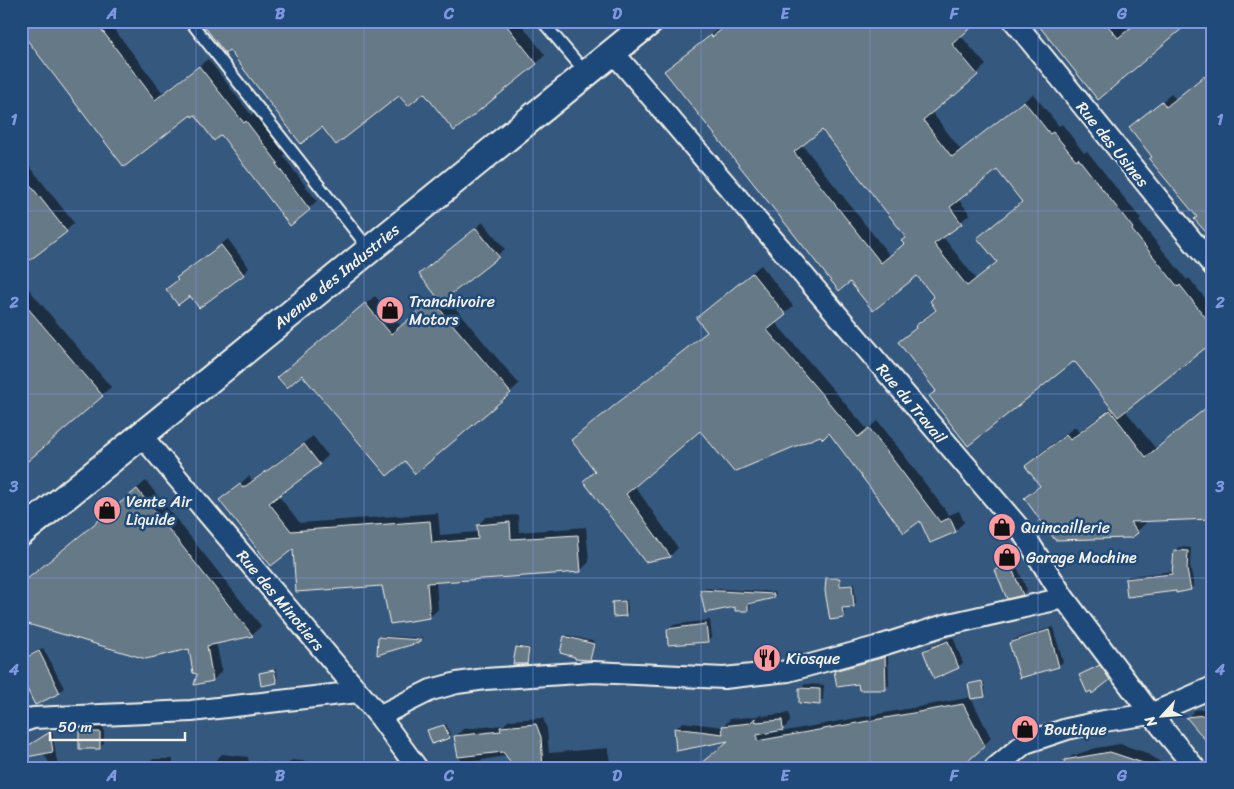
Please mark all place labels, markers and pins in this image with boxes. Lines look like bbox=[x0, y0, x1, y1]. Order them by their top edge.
place label: Tranchivoire Motors bbox=[409, 287, 495, 334]
shop icon: Tranchivoire Motors bbox=[375, 295, 405, 325]
place label: Vente Air Liquide bbox=[126, 487, 193, 534]
shop icon: Vente Air Liquide bbox=[92, 495, 122, 525]
shop icon: Quincaillerie bbox=[987, 512, 1017, 542]
place label: Quincaillerie bbox=[1021, 513, 1110, 542]
shop icon: Garage Machine bbox=[992, 542, 1022, 572]
place label: Garage Machine bbox=[1026, 543, 1137, 572]
restaurant icon: Kiosque bbox=[752, 643, 782, 673]
place label: Kiosque bbox=[786, 644, 840, 673]
shop icon: Boutique bbox=[1010, 714, 1040, 744]
place label: Boutique bbox=[1044, 715, 1107, 744]

